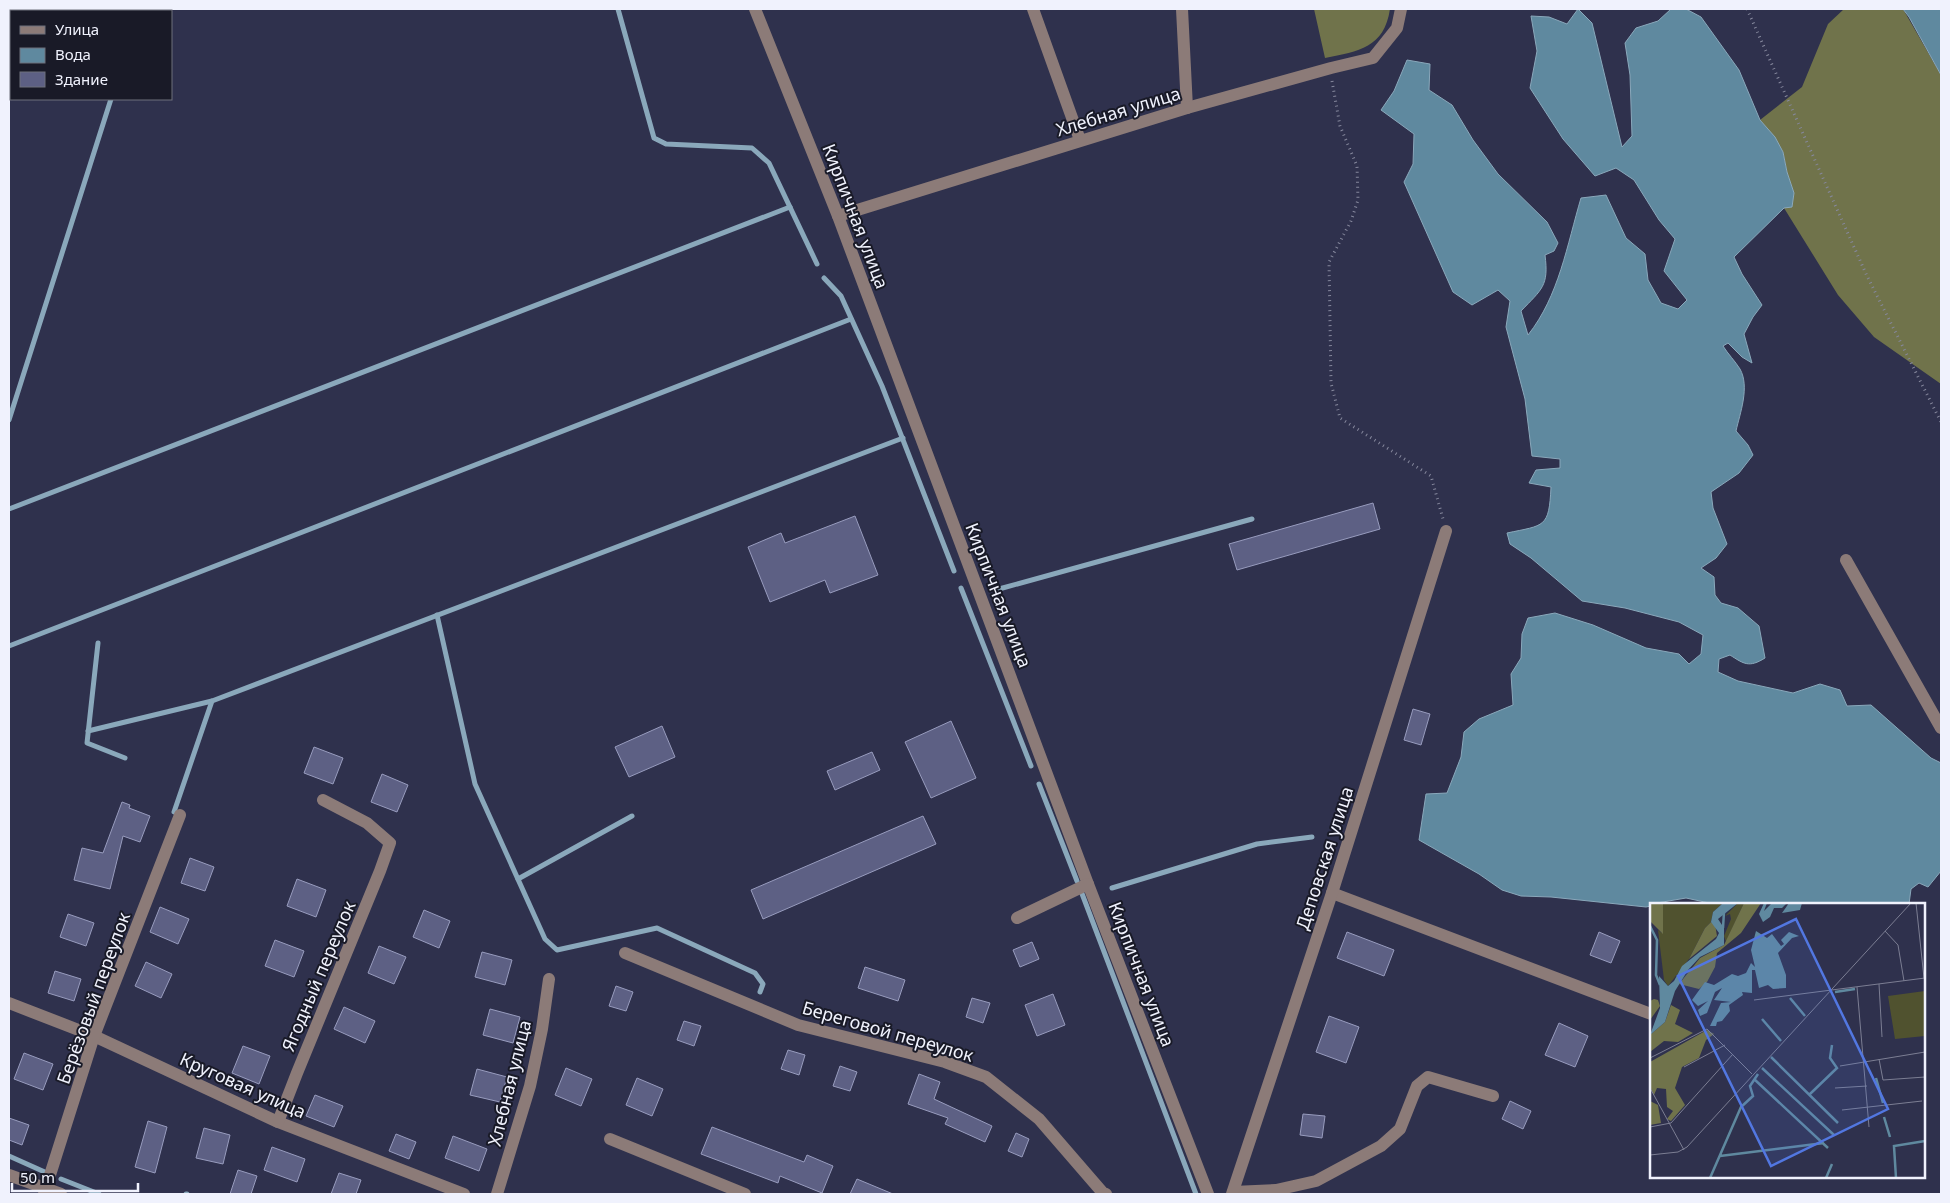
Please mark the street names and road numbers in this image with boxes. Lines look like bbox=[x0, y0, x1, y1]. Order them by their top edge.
street label: Хлебная улица bbox=[1053, 81, 1183, 141]
street label: Кирпичная улица bbox=[817, 140, 895, 292]
street label: Кирпичная улица bbox=[960, 519, 1038, 671]
street label: Деповская улица bbox=[1290, 783, 1358, 933]
street label: Ягодный переулок bbox=[275, 897, 361, 1055]
street label: Кирпичная улица bbox=[1103, 898, 1181, 1050]
street label: Берёзовый переулок bbox=[51, 908, 135, 1087]
street label: Береговой переулок bbox=[800, 995, 977, 1067]
street label: Хлебная улица bbox=[482, 1018, 536, 1148]
street label: Круговая улица bbox=[176, 1046, 310, 1124]

